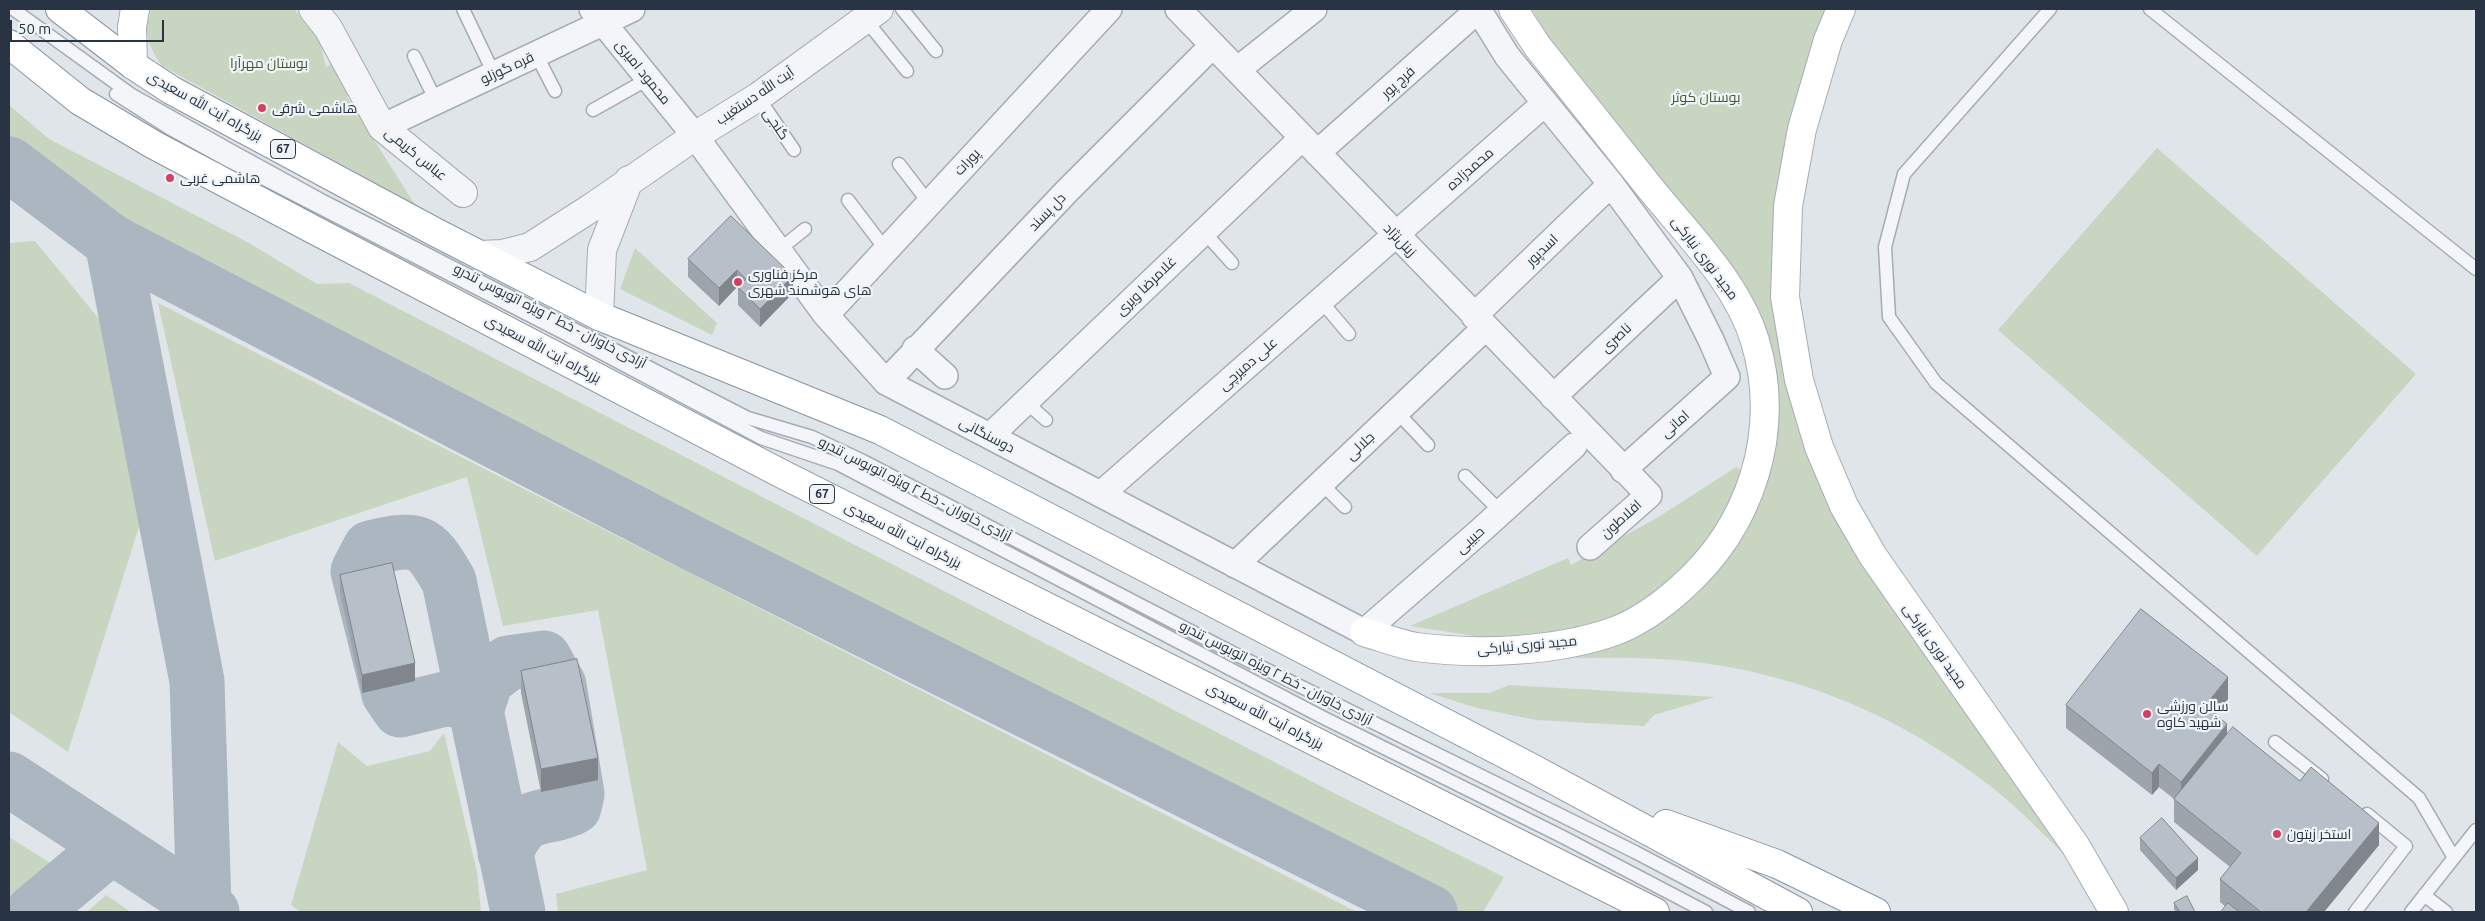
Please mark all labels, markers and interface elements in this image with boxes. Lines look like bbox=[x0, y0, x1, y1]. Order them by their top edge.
scale bar bbox=[12, 10, 166, 42]
text: 50 m bbox=[18, 20, 51, 37]
street label: محمود امیری bbox=[612, 36, 674, 108]
street label: قره گوزلو bbox=[478, 48, 536, 88]
park label: بوستان مهرآرا bbox=[230, 55, 308, 71]
street label: فرج پور bbox=[1378, 63, 1418, 101]
street label: آیت الله دستغیب bbox=[713, 64, 797, 128]
street label: بزرگراه آیت الله سعیدی bbox=[145, 67, 265, 145]
park label: بوستان کوثر bbox=[1672, 89, 1740, 105]
place label: هاشمی شرقی bbox=[272, 100, 358, 116]
marker: هاشمی شرقی bbox=[256, 102, 268, 114]
street label: گنجی bbox=[759, 105, 793, 143]
street label: عباس کریمی bbox=[381, 124, 451, 184]
road number: 67 bbox=[270, 140, 296, 158]
street label: محمدزاده bbox=[1443, 144, 1497, 194]
street label: پورات bbox=[951, 145, 983, 179]
place label: هاشمی غربی bbox=[180, 170, 260, 186]
marker: هاشمی غربی bbox=[164, 172, 176, 184]
street label: دل پسند bbox=[1025, 189, 1069, 235]
street label: مجید نوری نیارکی bbox=[1668, 213, 1742, 303]
street label: زینل‌نژاد bbox=[1380, 220, 1420, 260]
street label: اسدپور bbox=[1522, 231, 1562, 269]
street label: غلامرضا ویری bbox=[1112, 253, 1180, 319]
street label: آزادی خاوران - خط ۲ ویژه اتوبوس تندرو bbox=[451, 260, 649, 372]
place label: مرکز فناوری های هوشمند شهری bbox=[748, 266, 872, 298]
marker: مرکز فناوری های هوشمند شهری bbox=[732, 276, 744, 288]
street label: بزرگراه آیت الله سعیدی bbox=[482, 311, 604, 387]
street label: ناصری bbox=[1597, 320, 1635, 356]
street label: علی دمیرچی bbox=[1215, 334, 1281, 394]
street label: امانی bbox=[1657, 407, 1693, 441]
street label: دوسنگانی bbox=[956, 413, 1018, 457]
street label: جلالی bbox=[1342, 428, 1378, 464]
street label: آزادی خاوران - خط ۲ ویژه اتوبوس تندرو bbox=[816, 433, 1014, 545]
road number: 67 bbox=[810, 484, 834, 504]
street label: افلاطون bbox=[1597, 496, 1645, 542]
street label: بزرگراه آیت الله سعیدی bbox=[842, 498, 964, 572]
street label: حبیبی bbox=[1452, 523, 1488, 557]
street label: مجید نوری نیارکی bbox=[1899, 600, 1971, 692]
street label: آزادی خاوران - خط ۲ ویژه اتوبوس تندرو bbox=[1177, 617, 1375, 729]
street label: مجید نوری نیارکی bbox=[1476, 632, 1578, 658]
street label: بزرگراه آیت الله سعیدی bbox=[1204, 679, 1326, 753]
place label: سالن ورزشی شهید کاوه bbox=[2157, 698, 2228, 730]
marker: سالن ورزشی شهید کاوه bbox=[2141, 708, 2153, 720]
place label: استخر زیتون bbox=[2287, 826, 2351, 842]
marker: استخر زیتون bbox=[2271, 828, 2283, 840]

